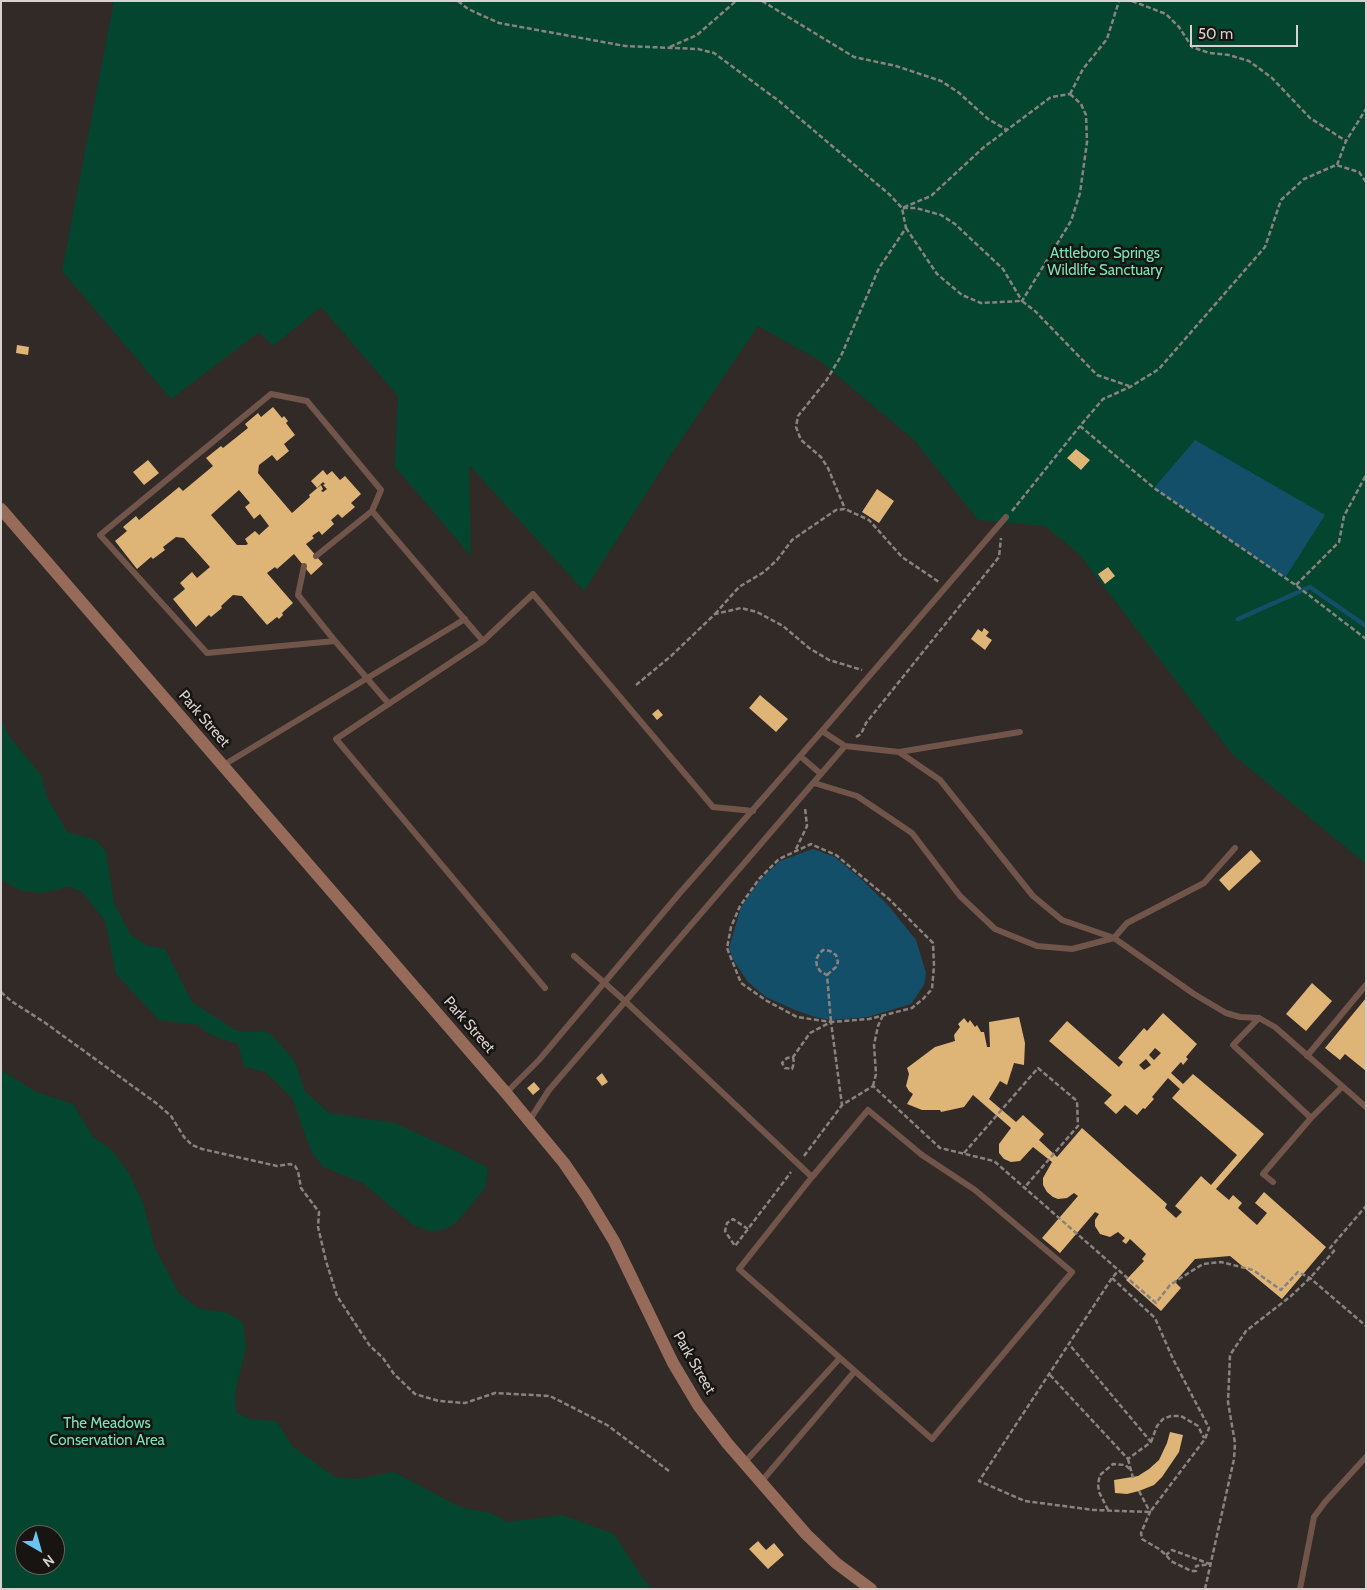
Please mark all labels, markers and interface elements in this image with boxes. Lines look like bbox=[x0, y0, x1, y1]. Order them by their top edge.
scale bar bbox=[1192, 15, 1300, 47]
text: 50 m bbox=[1198, 25, 1233, 43]
park label: Attleboro Springs Wildlife Sanctuary bbox=[1047, 245, 1163, 280]
street label: Park Street bbox=[175, 687, 233, 751]
street label: Park Street bbox=[440, 993, 498, 1057]
street label: Park Street bbox=[669, 1329, 719, 1397]
park label: The Meadows Conservation Area bbox=[49, 1415, 165, 1450]
north arrow bbox=[15, 1525, 65, 1575]
text: N bbox=[39, 1551, 58, 1571]

